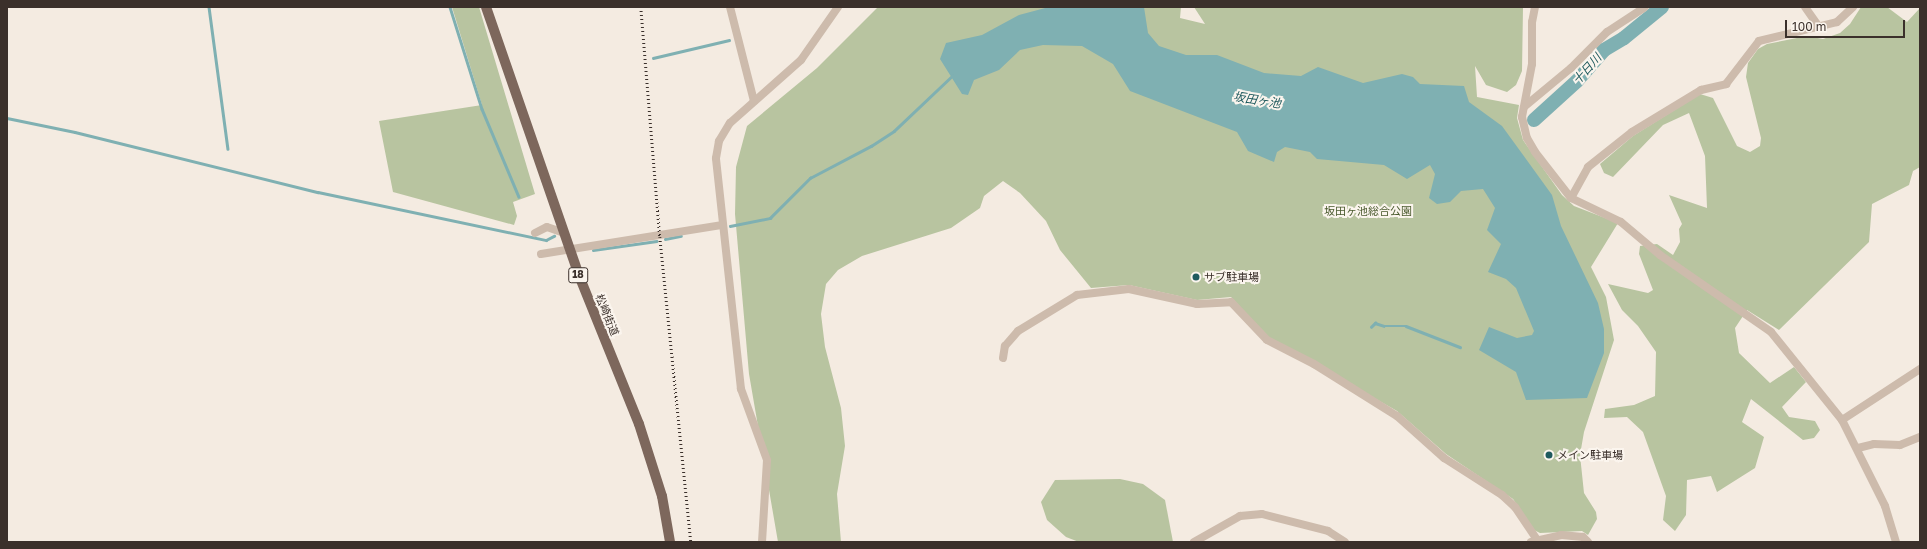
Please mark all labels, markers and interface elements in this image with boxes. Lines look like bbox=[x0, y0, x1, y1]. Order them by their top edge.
scale bar bbox=[1787, 12, 1907, 38]
text: 100 m bbox=[1792, 19, 1826, 34]
water label: 十日川 bbox=[1570, 51, 1604, 87]
water label: 坂田ヶ池 bbox=[1232, 89, 1282, 111]
park label: 坂田ヶ池総合公園 bbox=[1324, 204, 1412, 218]
road number: 18 bbox=[568, 267, 588, 283]
place label: サブ駐車場 bbox=[1204, 270, 1259, 284]
marker: サブ駐車場 bbox=[1191, 272, 1201, 282]
street label: 松崎街道 bbox=[593, 292, 621, 338]
place label: メイン駐車場 bbox=[1557, 448, 1623, 462]
marker: メイン駐車場 bbox=[1544, 450, 1554, 460]

